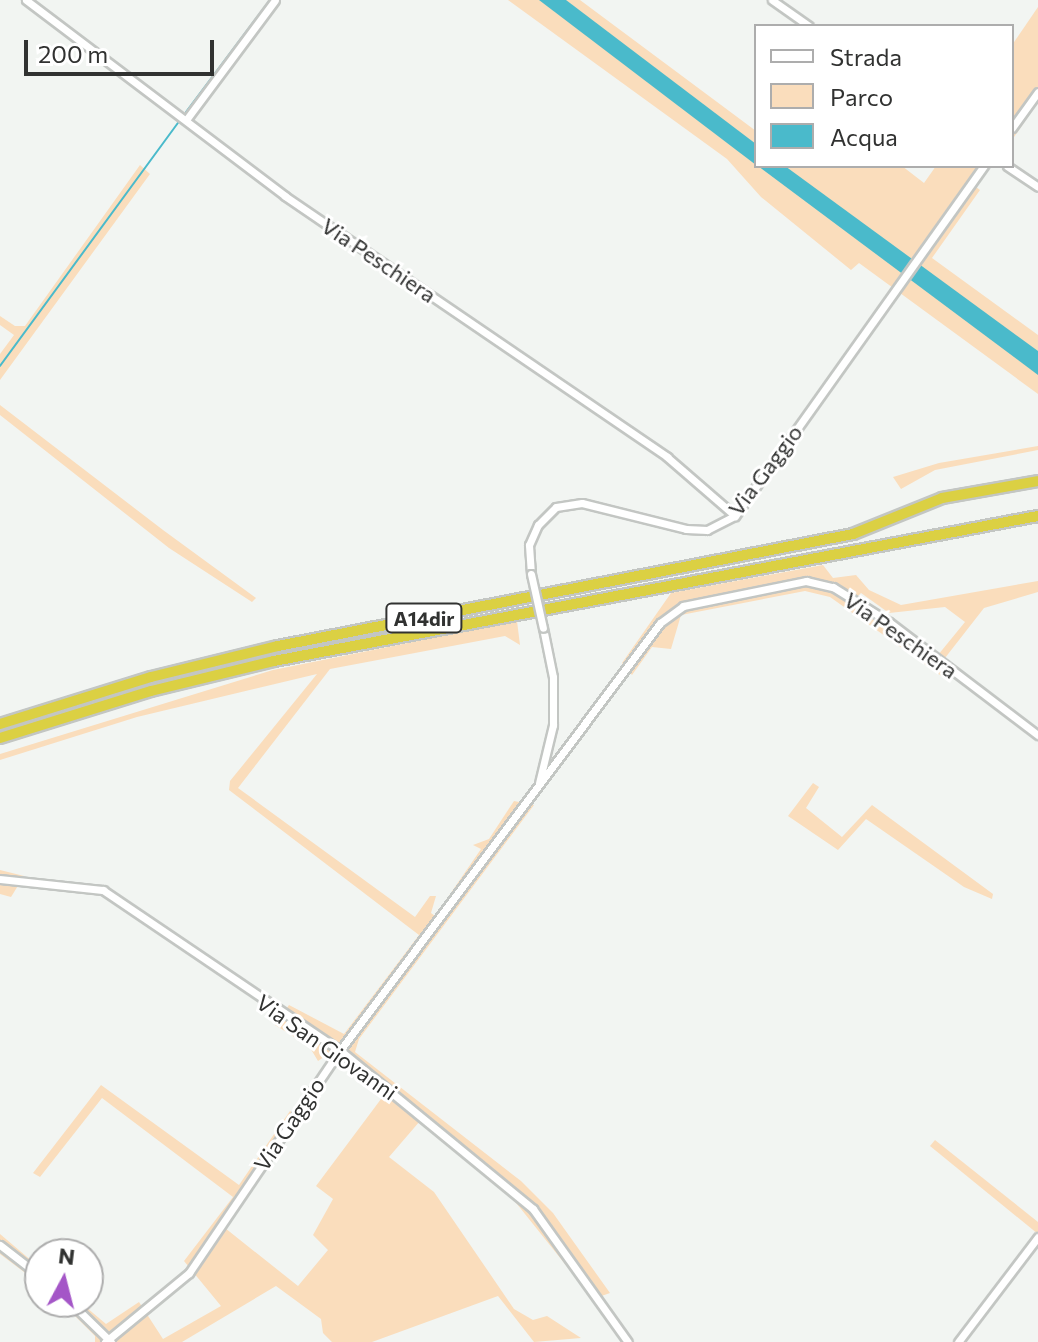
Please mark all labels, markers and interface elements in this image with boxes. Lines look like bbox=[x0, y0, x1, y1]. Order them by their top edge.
scale bar bbox=[28, 24, 218, 74]
legend bbox=[754, 24, 1014, 168]
text: 200 m bbox=[38, 39, 108, 68]
text: Strada bbox=[830, 42, 902, 71]
text: Parco bbox=[830, 82, 893, 111]
text: Acqua bbox=[830, 122, 898, 151]
street label: Via Peschiera bbox=[317, 212, 441, 308]
street label: Via Gaggio bbox=[722, 419, 808, 521]
street label: Via Peschiera bbox=[839, 586, 963, 684]
road number: A14dir bbox=[384, 602, 464, 634]
street label: Via San Giovanni bbox=[252, 989, 402, 1105]
street label: Via Gaggio bbox=[248, 1072, 330, 1176]
north arrow bbox=[24, 1238, 104, 1318]
text: N bbox=[57, 1241, 77, 1270]

